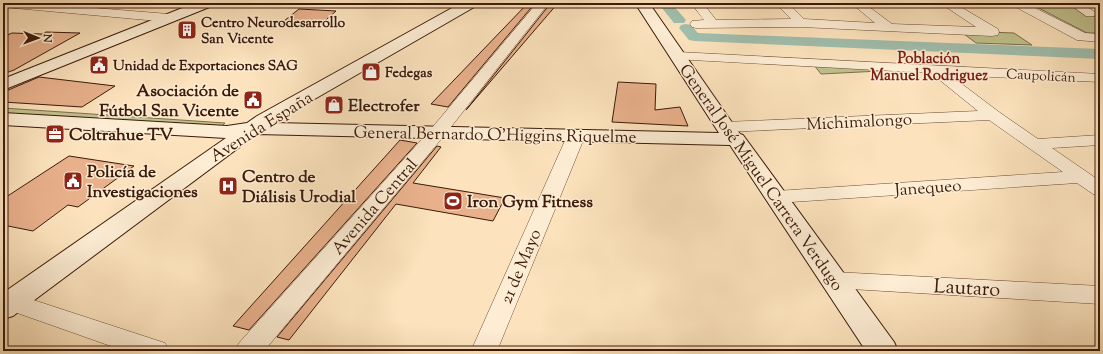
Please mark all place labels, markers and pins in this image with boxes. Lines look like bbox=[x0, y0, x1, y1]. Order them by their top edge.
place label: Centro Neurodesarrollo San Vicente bbox=[201, 14, 346, 50]
building icon: Centro Neurodesarrollo San Vicente bbox=[176, 19, 198, 41]
public building icon: Unidad de Exportaciones SAG bbox=[88, 54, 110, 76]
place label: Unidad de Exportaciones SAG bbox=[113, 57, 298, 77]
shop icon: Fedegas bbox=[360, 61, 382, 83]
place label: Fedegas bbox=[385, 64, 433, 84]
place label: Asociación de Fútbol San Vicente bbox=[99, 80, 239, 124]
public building icon: Asociación de Fútbol San Vicente bbox=[242, 89, 264, 111]
shop icon: Electrofer bbox=[323, 94, 345, 116]
place label: Electrofer bbox=[348, 95, 420, 119]
office icon: Coltrahue TV bbox=[44, 123, 66, 145]
place label: Coltrahue TV bbox=[69, 124, 173, 148]
place label: Policía de Investigaciones bbox=[87, 161, 198, 205]
place label: Centro de Diálisis Urodial bbox=[242, 166, 356, 210]
public building icon: Policía de Investigaciones bbox=[62, 170, 84, 192]
hospital icon: Centro de Diálisis Urodial bbox=[217, 175, 239, 197]
sports icon: Iron Gym Fitness bbox=[442, 190, 464, 212]
place label: Iron Gym Fitness bbox=[467, 191, 593, 215]

